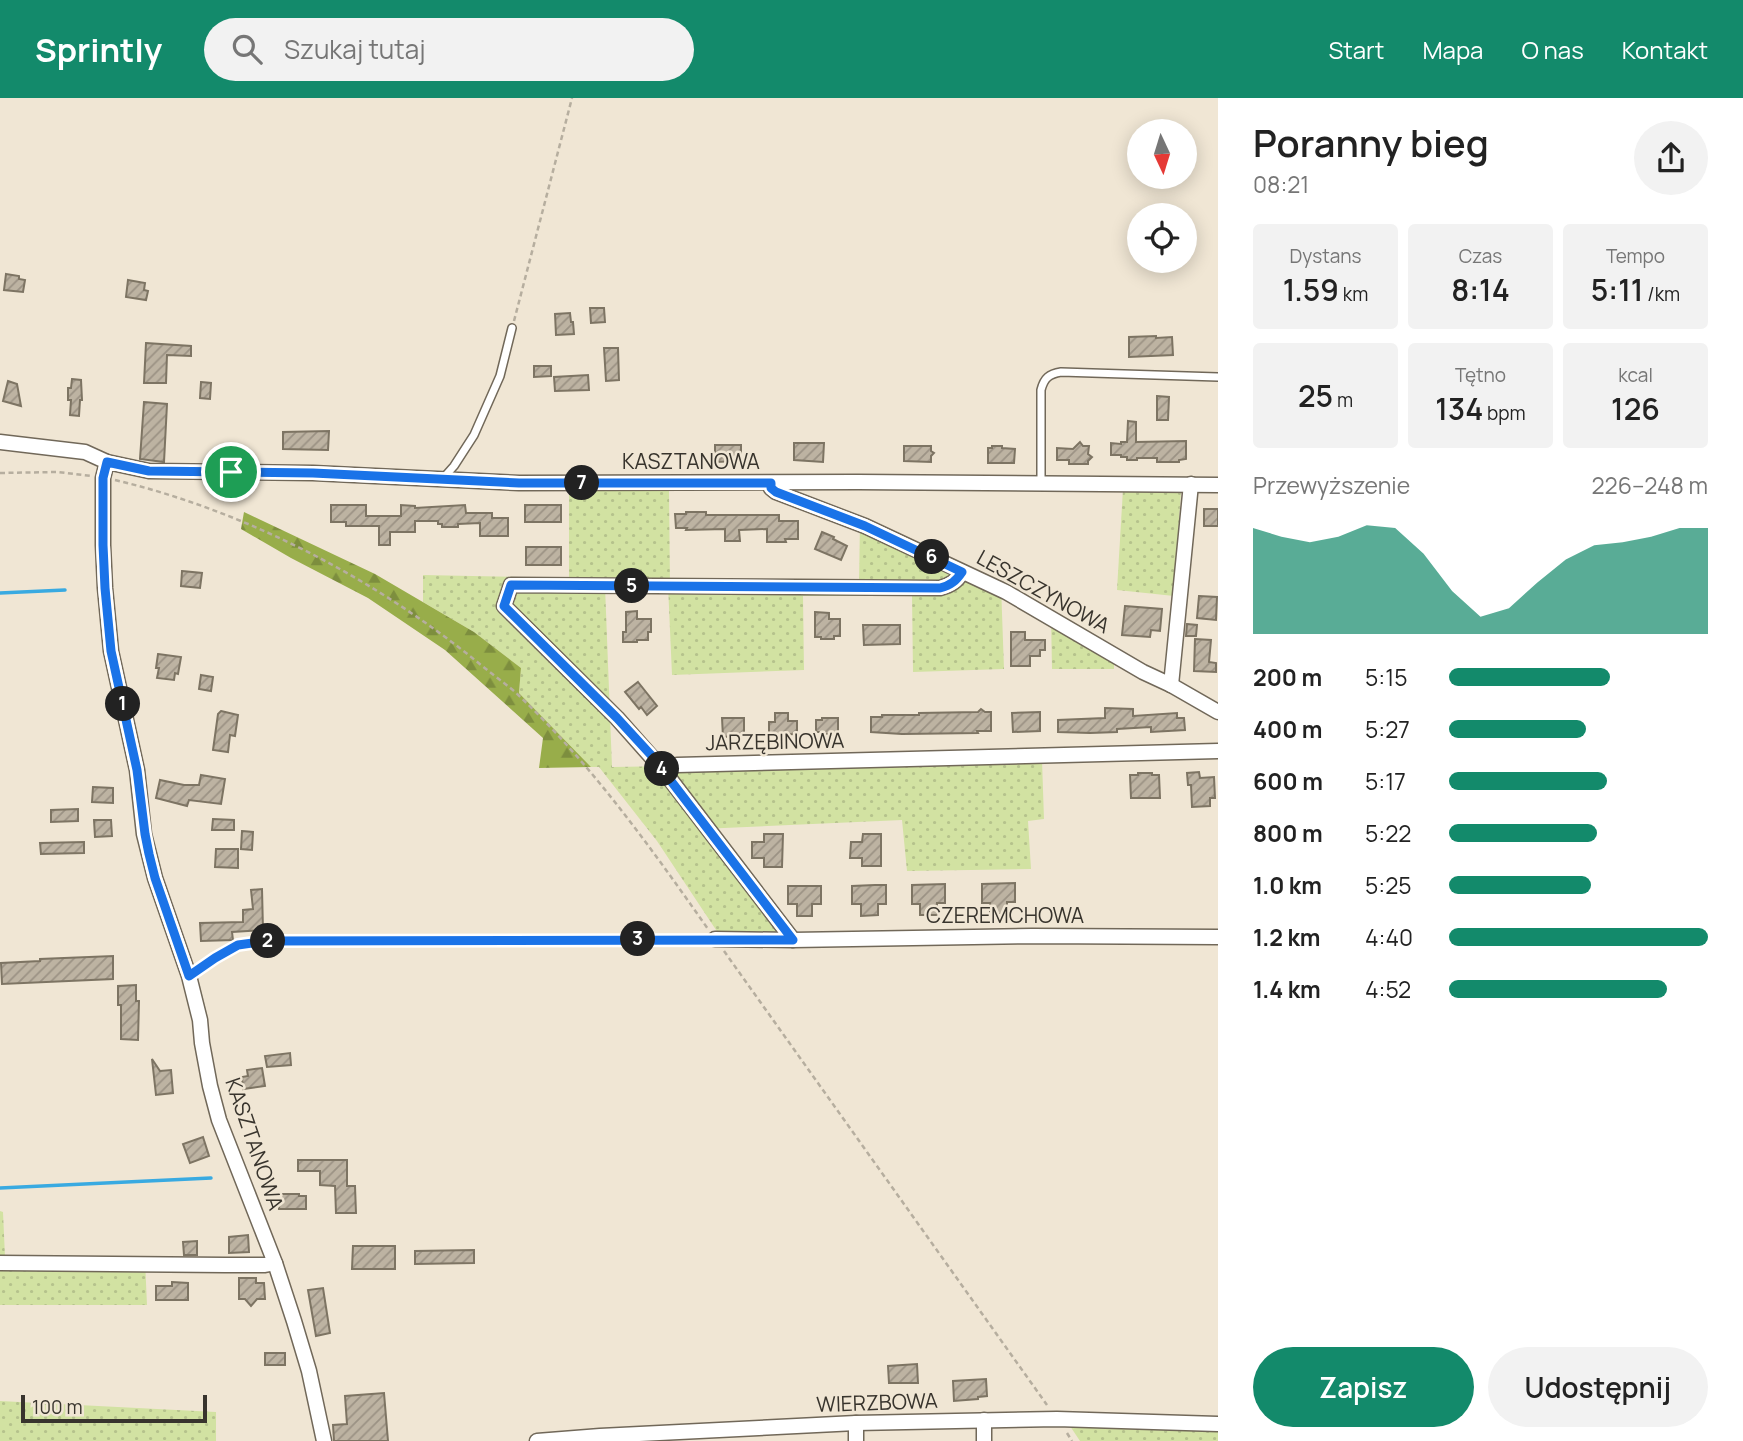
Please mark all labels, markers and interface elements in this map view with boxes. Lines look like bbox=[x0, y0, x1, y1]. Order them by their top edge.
search box bbox=[204, 18, 694, 81]
text: Sprintly bbox=[35, 27, 162, 72]
icon: search bbox=[228, 30, 266, 68]
text: Szukaj tutaj bbox=[284, 31, 426, 67]
text: Start bbox=[1328, 33, 1384, 66]
text: Mapa bbox=[1422, 33, 1483, 66]
text: O nas bbox=[1521, 33, 1584, 66]
text: Kontakt bbox=[1622, 33, 1708, 66]
text: Poranny bieg bbox=[1253, 116, 1489, 168]
north arrow bbox=[1127, 119, 1197, 189]
map controls bbox=[1127, 119, 1197, 273]
button: share bbox=[1634, 121, 1708, 195]
text: 08:21 bbox=[1253, 168, 1309, 200]
button: locate bbox=[1127, 203, 1197, 273]
text: Dystans bbox=[1289, 243, 1362, 269]
text: Czas bbox=[1459, 243, 1502, 269]
text: Tempo bbox=[1606, 243, 1665, 269]
text: 1.59 bbox=[1283, 269, 1339, 310]
text: 8:14 bbox=[1451, 269, 1510, 310]
text: 5:11 bbox=[1591, 269, 1643, 310]
text: km bbox=[1339, 281, 1368, 307]
text: /km bbox=[1643, 281, 1680, 307]
text: Tętno bbox=[1455, 362, 1506, 388]
text: kcal bbox=[1618, 362, 1653, 388]
text: 25 bbox=[1298, 375, 1333, 416]
text: m bbox=[1333, 387, 1353, 413]
text: 134 bbox=[1435, 388, 1483, 429]
text: 126 bbox=[1611, 388, 1660, 429]
text: bpm bbox=[1483, 400, 1526, 426]
pin bbox=[201, 442, 261, 502]
street label: KASZTANOWA bbox=[622, 447, 760, 475]
icon: arrive bbox=[212, 453, 250, 491]
pin: 7 bbox=[564, 466, 600, 500]
text: 7 bbox=[576, 469, 587, 495]
text: Przewyższenie bbox=[1253, 469, 1410, 501]
text: 226–248 m bbox=[1591, 469, 1708, 501]
pin: 6 bbox=[914, 540, 950, 574]
text: 6 bbox=[926, 543, 937, 569]
street label: LESZCZYNOWA bbox=[972, 543, 1115, 639]
pin: 5 bbox=[614, 568, 650, 603]
text: 5 bbox=[626, 572, 637, 598]
text: 200 m bbox=[1253, 661, 1322, 693]
text: 5:15 bbox=[1365, 661, 1407, 693]
pin: 1 bbox=[106, 686, 140, 722]
text: 1 bbox=[118, 690, 127, 716]
text: 400 m bbox=[1253, 713, 1323, 745]
text: 5:27 bbox=[1365, 713, 1410, 745]
street label: JARZĘBINOWA bbox=[705, 726, 845, 756]
pin: 4 bbox=[644, 752, 680, 786]
text: 4 bbox=[656, 755, 667, 781]
text: 600 m bbox=[1253, 765, 1323, 797]
text: 5:17 bbox=[1365, 765, 1406, 797]
text: 800 m bbox=[1253, 817, 1323, 849]
text: 5:22 bbox=[1365, 817, 1411, 849]
text: 1.0 km bbox=[1253, 869, 1322, 901]
text: 5:25 bbox=[1365, 869, 1412, 901]
street label: CZEREMCHOWA bbox=[926, 901, 1084, 929]
text: 1.2 km bbox=[1253, 921, 1320, 953]
text: 4:40 bbox=[1365, 921, 1413, 953]
pin: 3 bbox=[620, 922, 656, 956]
pin: 2 bbox=[250, 924, 286, 958]
text: 3 bbox=[632, 925, 643, 951]
text: 2 bbox=[262, 927, 273, 953]
text: 1.4 km bbox=[1253, 973, 1321, 1005]
text: 4:52 bbox=[1365, 973, 1411, 1005]
street label: KASZTANOWA bbox=[219, 1074, 291, 1213]
button: Zapisz bbox=[1253, 1347, 1474, 1427]
button: Udostępnij bbox=[1488, 1347, 1708, 1427]
street label: WIERZBOWA bbox=[816, 1386, 938, 1418]
scale bar bbox=[21, 1392, 206, 1424]
text: 100 m bbox=[32, 1394, 83, 1420]

